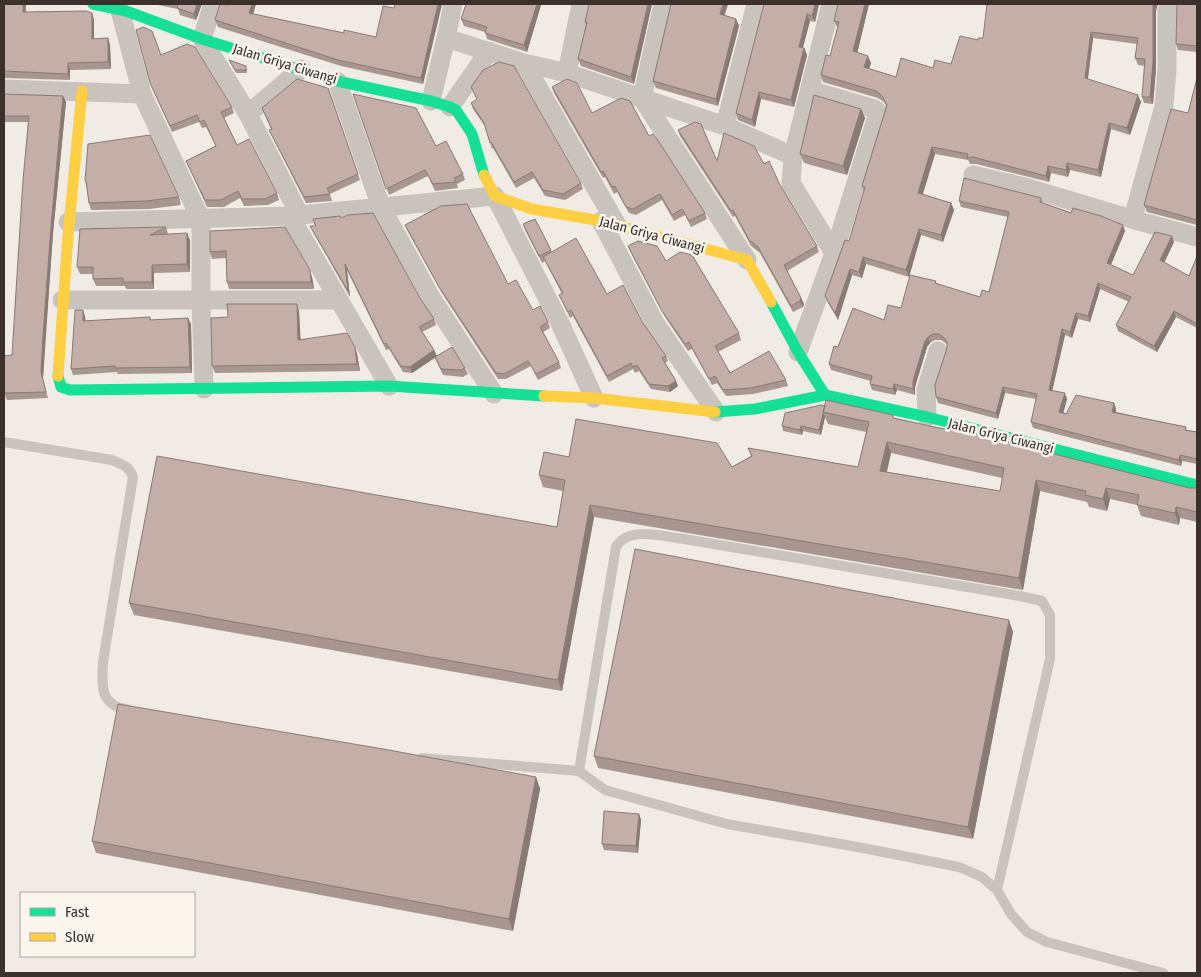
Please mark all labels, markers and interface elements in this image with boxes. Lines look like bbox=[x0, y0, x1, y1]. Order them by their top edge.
street label: Jalan Griya Ciwangi bbox=[231, 40, 339, 88]
street label: Jalan Griya Ciwangi bbox=[597, 213, 707, 257]
street label: Jalan Griya Ciwangi bbox=[946, 415, 1056, 457]
legend bbox=[20, 892, 195, 957]
text: Fast bbox=[65, 903, 89, 921]
text: Slow bbox=[65, 928, 94, 946]

